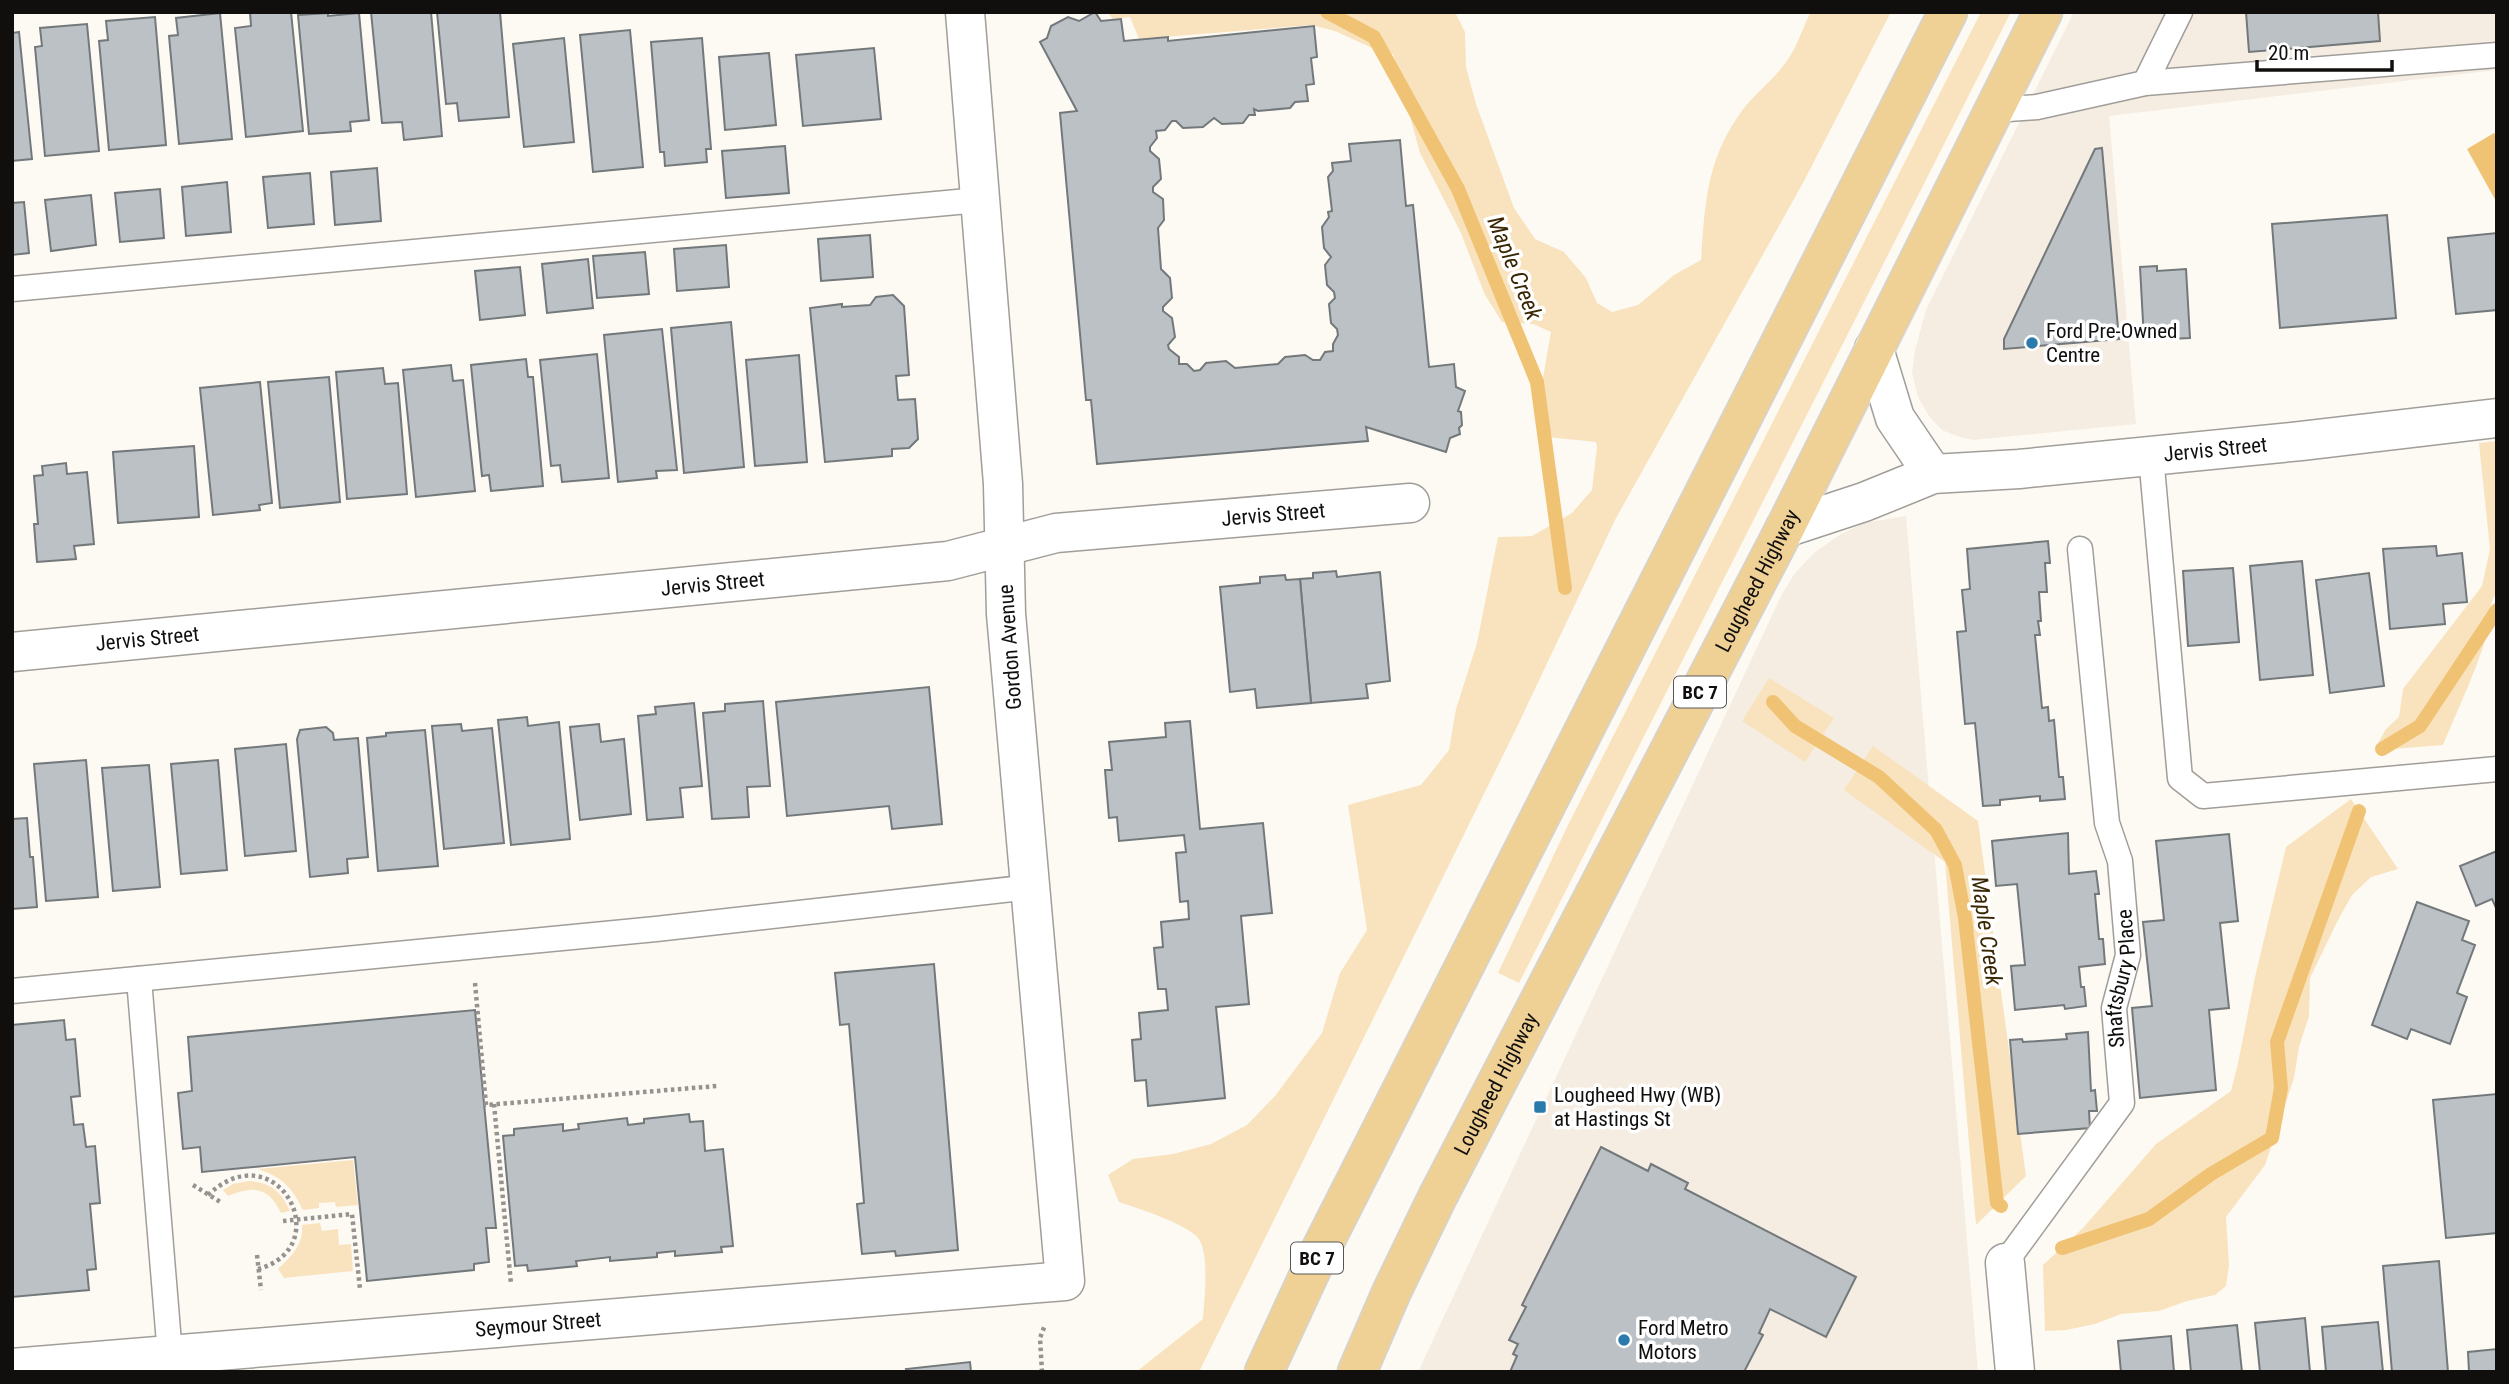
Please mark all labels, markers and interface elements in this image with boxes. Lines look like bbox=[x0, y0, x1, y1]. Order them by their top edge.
scale bar bbox=[2257, 28, 2392, 72]
text: 20 m bbox=[2268, 41, 2309, 65]
water label: Maple Creek bbox=[1481, 212, 1548, 325]
place label: Ford Pre-Owned Centre bbox=[2046, 319, 2177, 367]
marker: Ford Pre-Owned Centre bbox=[2024, 335, 2040, 351]
street label: Jervis Street bbox=[2162, 432, 2268, 467]
street label: Jervis Street bbox=[1220, 498, 1326, 531]
street label: Lougheed Highway bbox=[1711, 506, 1804, 656]
street label: Jervis Street bbox=[660, 567, 766, 601]
street label: Gordon Avenue bbox=[994, 583, 1026, 710]
street label: Jervis Street bbox=[94, 622, 200, 656]
road number: BC 7 bbox=[1674, 677, 1726, 708]
water label: Maple Creek bbox=[1966, 875, 2008, 988]
street label: Shaftsbury Place bbox=[2102, 908, 2140, 1049]
street label: Lougheed Highway bbox=[1449, 1009, 1543, 1159]
place label: Lougheed Hwy (WB) at Hastings St bbox=[1554, 1083, 1721, 1131]
marker: Lougheed Hwy (WB) at Hastings St bbox=[1532, 1099, 1548, 1115]
road number: BC 7 bbox=[1291, 1242, 1343, 1274]
street label: Seymour Street bbox=[474, 1307, 602, 1342]
place label: Ford Metro Motors bbox=[1638, 1316, 1729, 1364]
marker: Ford Metro Motors bbox=[1616, 1332, 1632, 1348]

